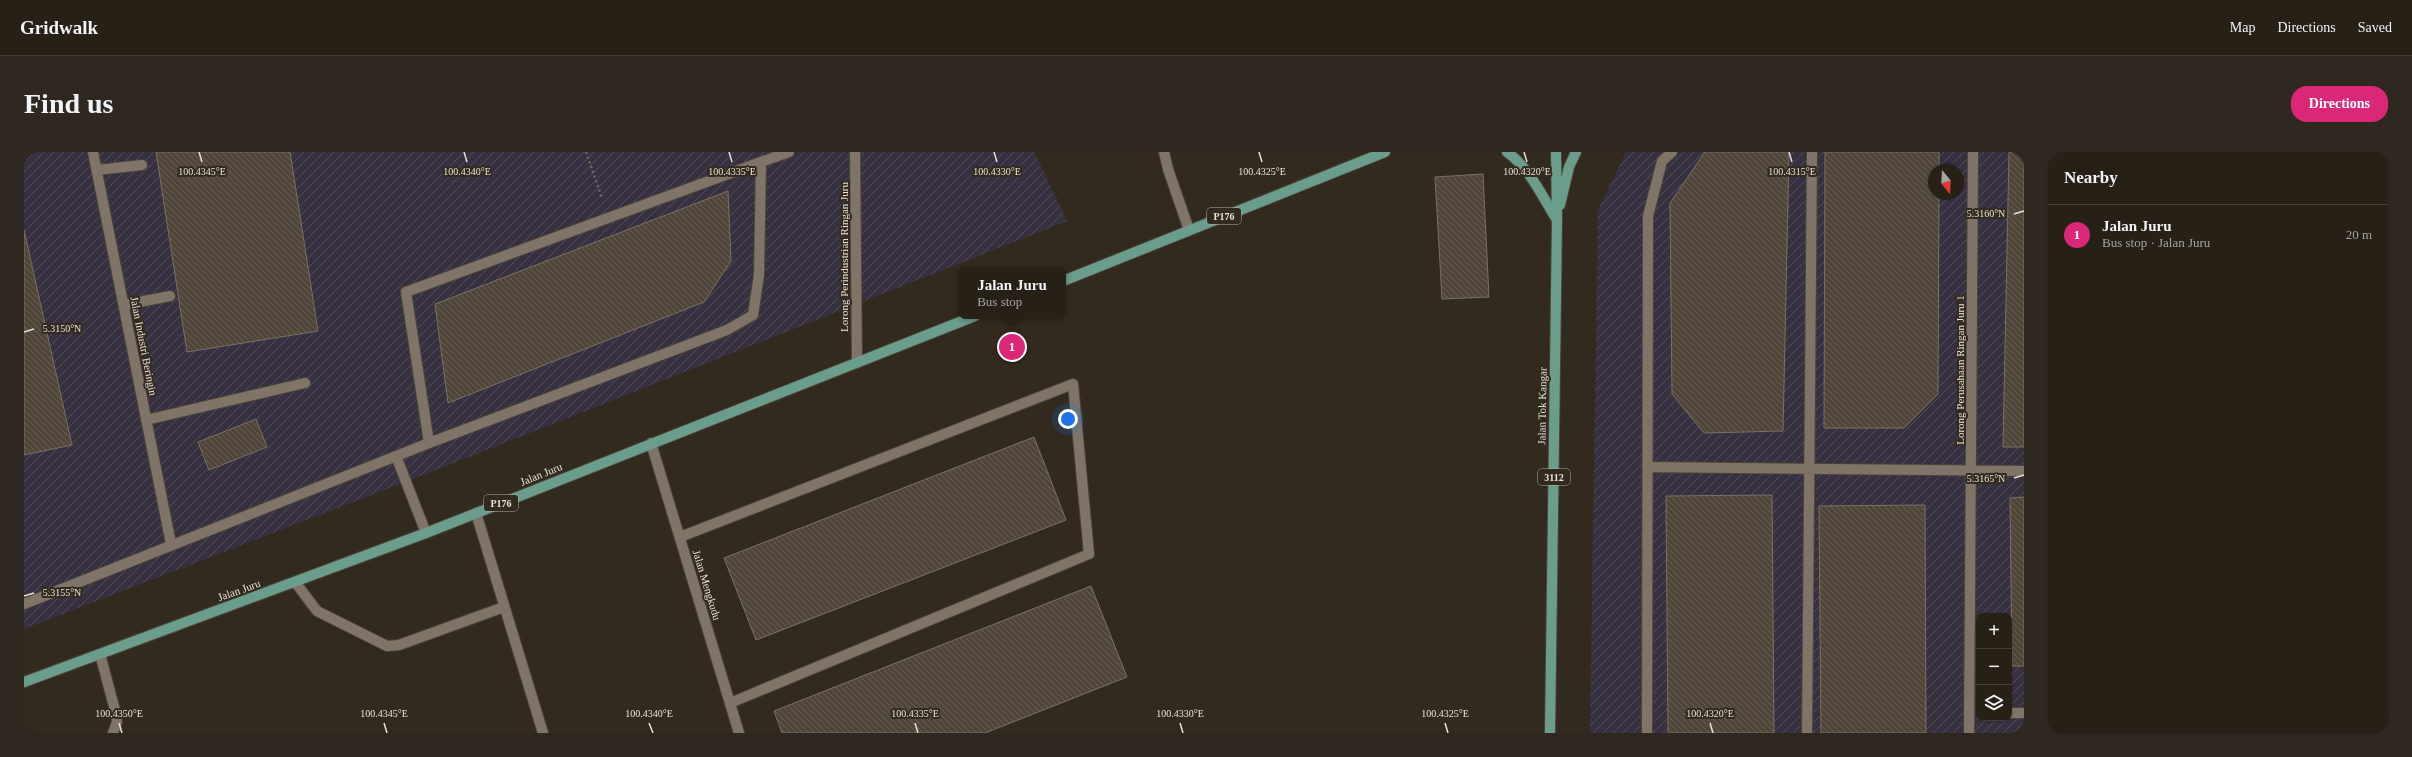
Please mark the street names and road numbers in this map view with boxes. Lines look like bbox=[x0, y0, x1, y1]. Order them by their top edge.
street label: Lorong Perindustrian Ringan Juru bbox=[838, 181, 850, 332]
road number: P176 bbox=[1207, 208, 1241, 224]
street label: Jalan Industri Beringin bbox=[128, 295, 160, 397]
street label: Lorong Perusahaan Ringan Juru 1 bbox=[1954, 295, 1966, 445]
street label: Jalan Tok Kangar bbox=[1535, 367, 1549, 445]
street label: Jalan Juru bbox=[518, 460, 564, 488]
road number: 3112 bbox=[1538, 469, 1570, 485]
road number: P176 bbox=[484, 495, 518, 511]
street label: Jalan Mengkudu bbox=[691, 548, 724, 622]
street label: Jalan Juru bbox=[216, 577, 262, 603]

